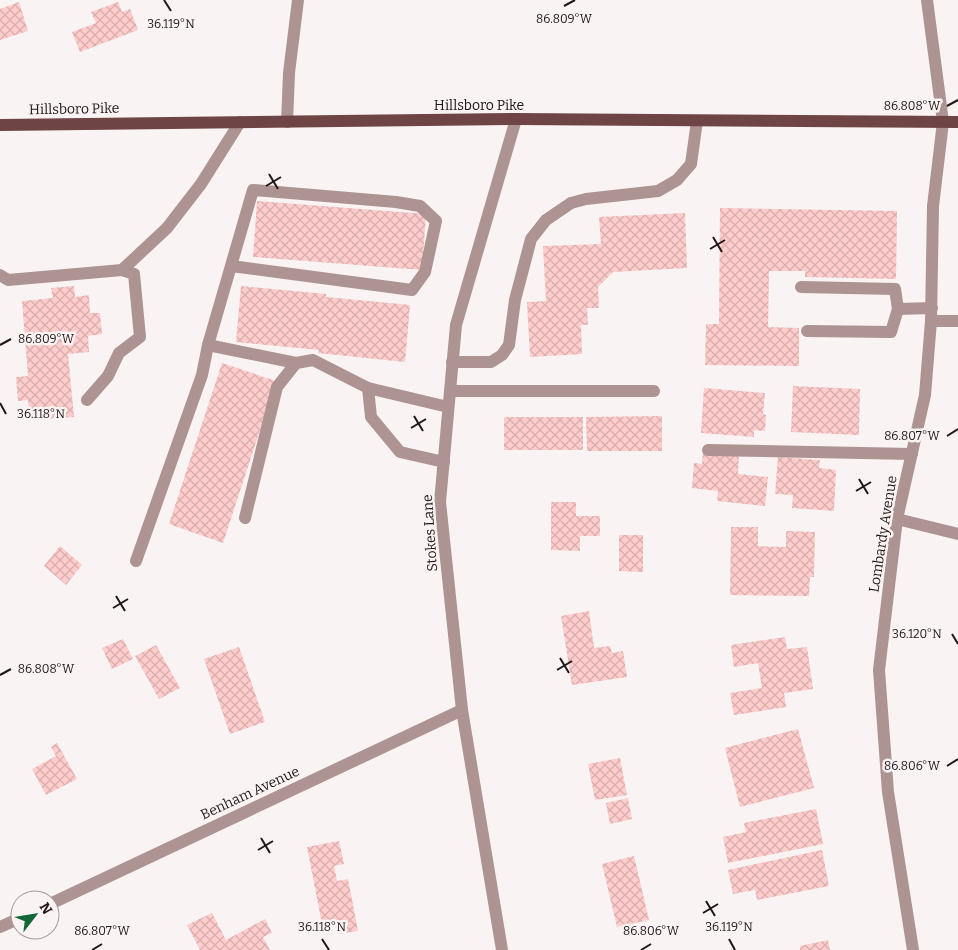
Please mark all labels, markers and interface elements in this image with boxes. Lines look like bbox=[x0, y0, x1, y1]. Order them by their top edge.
text: 86.809°W bbox=[536, 12, 593, 26]
text: 36.119°N bbox=[147, 17, 195, 31]
street label: Hillsboro Pike bbox=[434, 97, 524, 114]
text: 86.808°W bbox=[884, 99, 941, 113]
street label: Hillsboro Pike bbox=[29, 100, 119, 118]
text: 86.809°W bbox=[18, 332, 75, 346]
text: 36.118°N bbox=[17, 407, 65, 421]
text: 86.807°W bbox=[884, 429, 941, 443]
street label: Lombardy Avenue bbox=[865, 474, 901, 594]
street label: Stokes Lane bbox=[419, 494, 441, 572]
text: 36.120°N bbox=[892, 627, 942, 641]
text: 86.808°W bbox=[18, 662, 75, 676]
text: 86.806°W bbox=[884, 759, 941, 773]
street label: Benham Avenue bbox=[198, 763, 302, 823]
north arrow bbox=[10, 890, 60, 940]
text: N bbox=[36, 900, 56, 918]
text: 36.118°N bbox=[298, 920, 346, 934]
text: 36.119°N bbox=[705, 920, 753, 934]
text: 86.807°W bbox=[74, 924, 131, 938]
text: 86.806°W bbox=[623, 924, 680, 938]

